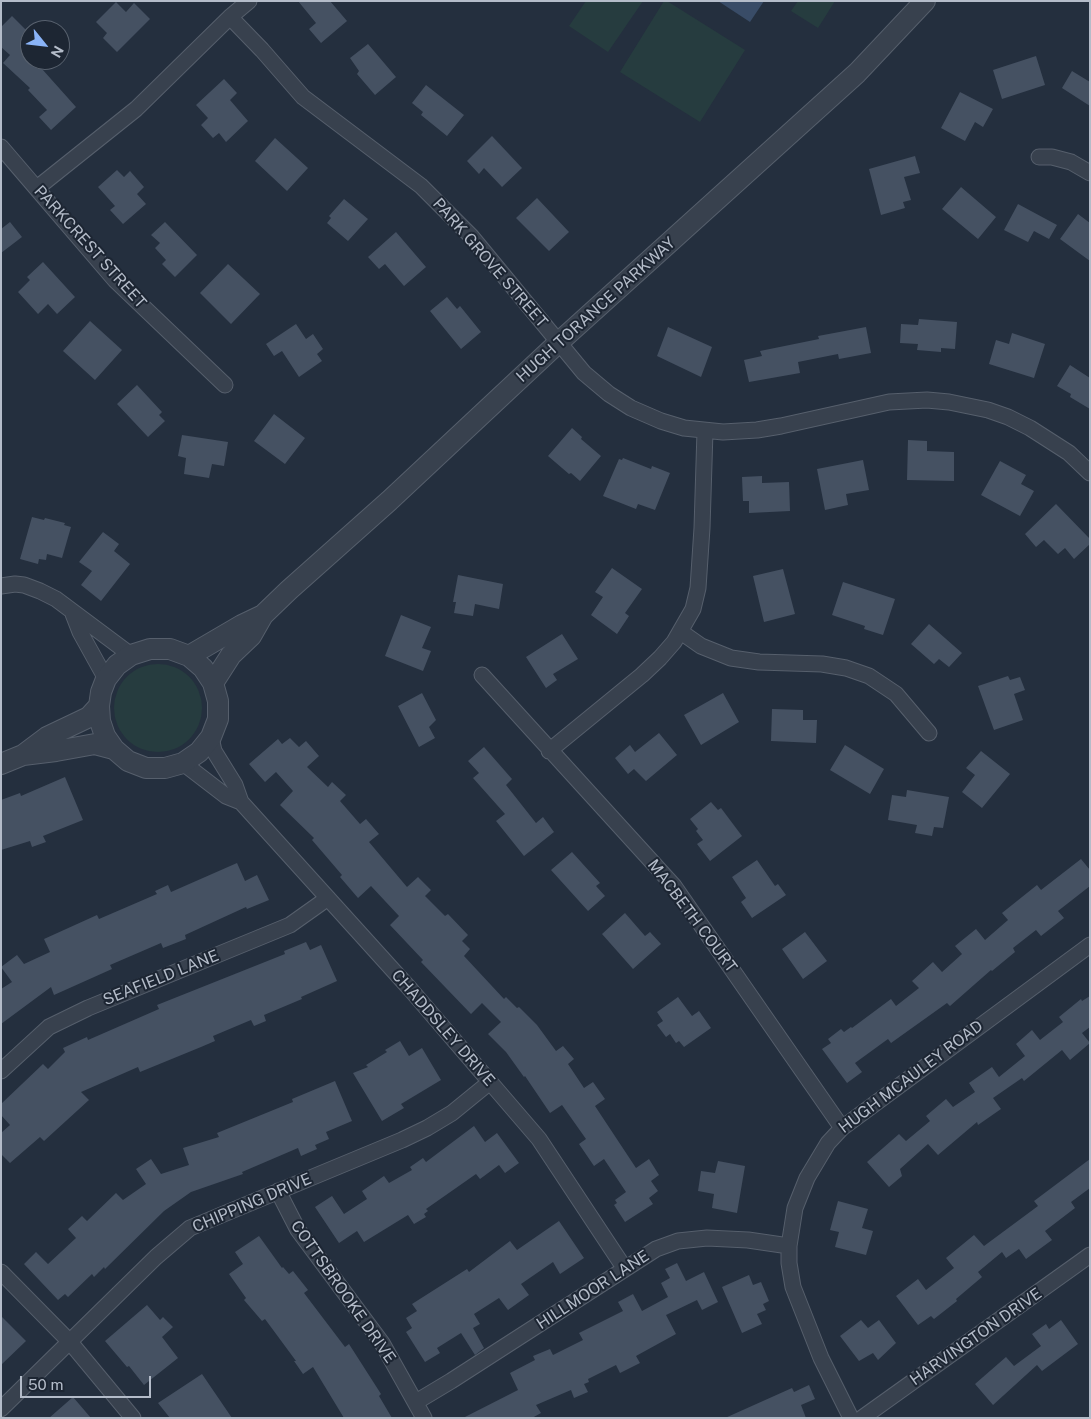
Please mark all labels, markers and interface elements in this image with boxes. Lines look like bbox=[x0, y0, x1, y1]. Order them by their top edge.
north arrow bbox=[20, 20, 70, 70]
text: N bbox=[48, 43, 67, 60]
street label: PARKCREST STREET bbox=[30, 182, 150, 312]
street label: PARK GROVE STREET bbox=[429, 194, 551, 332]
street label: HUGH TORANCE PARKWAY bbox=[513, 234, 679, 386]
street label: MACBETH COURT bbox=[643, 856, 741, 976]
street label: SEAFIELD LANE bbox=[100, 946, 222, 1010]
street label: CHADDSLEY DRIVE bbox=[387, 966, 499, 1090]
street label: HUGH MCAULEY ROAD bbox=[835, 1016, 987, 1138]
street label: CHIPPING DRIVE bbox=[190, 1169, 314, 1237]
street label: COTTSBROOKE DRIVE bbox=[286, 1217, 400, 1367]
street label: HILLMOOR LANE bbox=[533, 1246, 653, 1334]
street label: HARVINGTON DRIVE bbox=[906, 1284, 1046, 1390]
scale bar bbox=[22, 1366, 154, 1398]
text: 50 m bbox=[28, 1376, 63, 1393]

